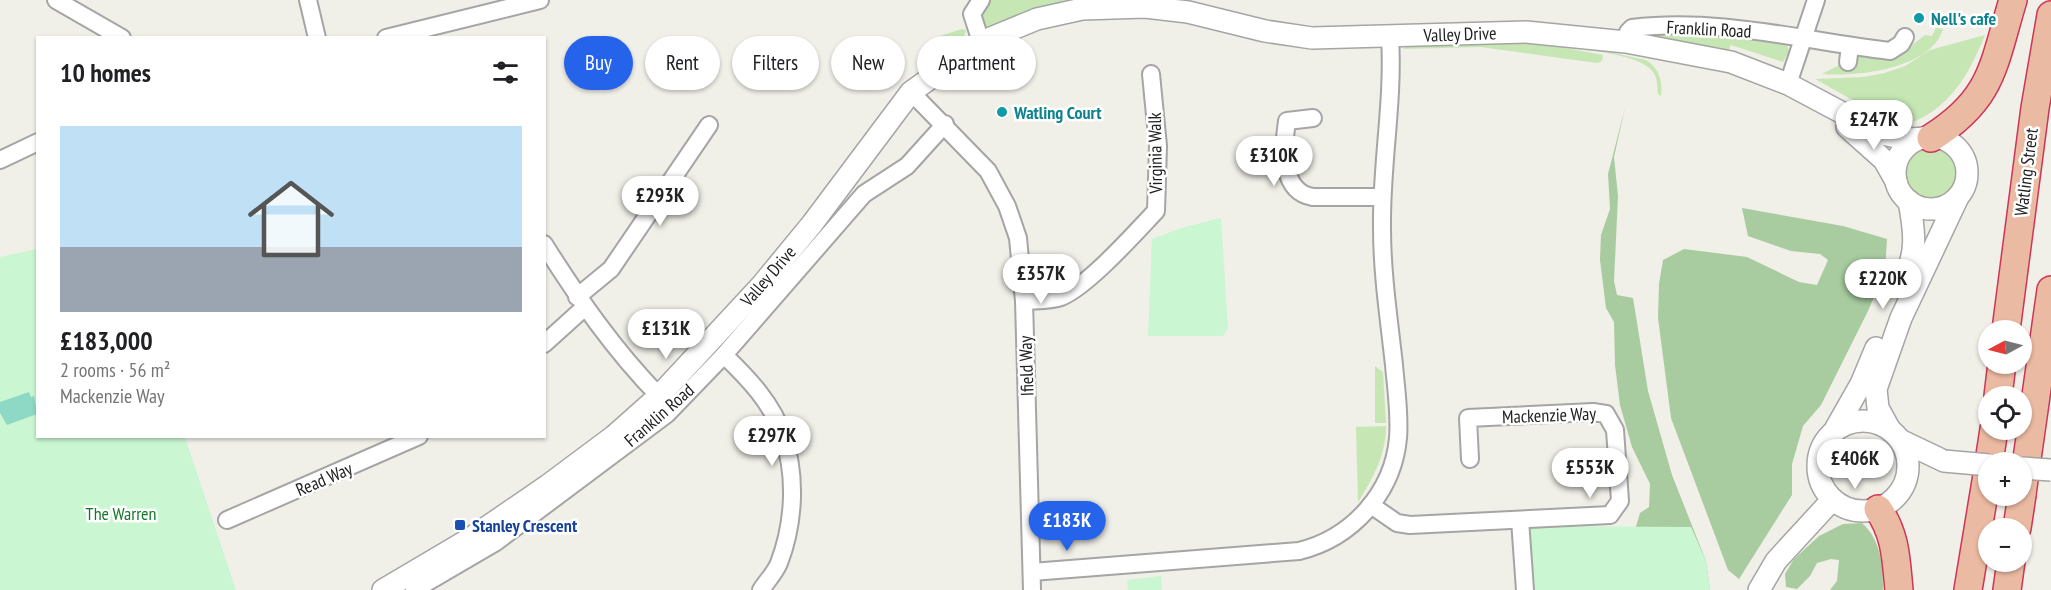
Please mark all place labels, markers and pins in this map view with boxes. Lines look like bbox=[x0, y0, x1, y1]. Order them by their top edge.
place label: Nell's cafe bbox=[1931, 7, 1996, 30]
marker: Nell's cafe bbox=[1912, 11, 1926, 25]
pin: £247K bbox=[1832, 100, 1916, 151]
place label: Watling Court bbox=[1013, 101, 1102, 124]
marker: Watling Court bbox=[995, 105, 1009, 119]
pin: £310K bbox=[1232, 136, 1316, 187]
pin: £293K bbox=[618, 176, 702, 227]
pin: £357K bbox=[999, 254, 1083, 305]
pin: £220K bbox=[1841, 259, 1925, 310]
pin: £131K bbox=[624, 309, 708, 360]
pin: £297K bbox=[730, 416, 814, 467]
pin: £406K bbox=[1813, 439, 1897, 490]
pin: £553K bbox=[1548, 448, 1632, 499]
pin: £183K bbox=[1025, 501, 1109, 552]
place label: Stanley Crescent bbox=[472, 514, 578, 537]
marker: Stanley Crescent bbox=[453, 518, 467, 532]

